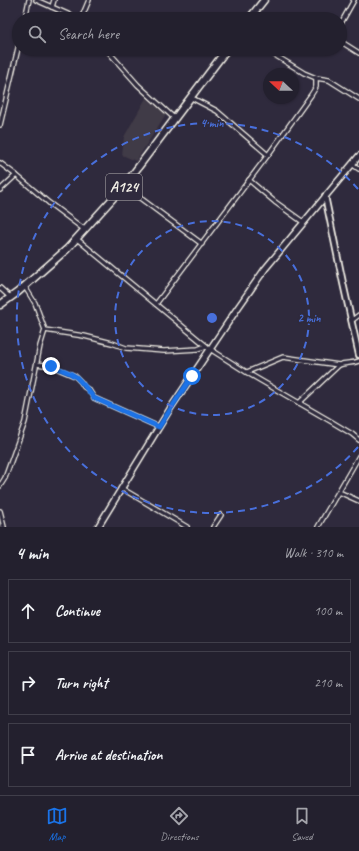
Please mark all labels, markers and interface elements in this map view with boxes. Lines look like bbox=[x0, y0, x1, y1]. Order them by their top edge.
search box bbox=[12, 12, 347, 56]
icon: search bbox=[26, 23, 48, 45]
text: Search here bbox=[58, 25, 119, 44]
north arrow bbox=[263, 68, 299, 104]
text: 4 min bbox=[201, 115, 224, 131]
road number: A124 bbox=[106, 174, 142, 200]
text: 2 min bbox=[298, 310, 321, 326]
centre of rings bbox=[205, 311, 219, 325]
route end bbox=[42, 357, 60, 375]
route start bbox=[183, 367, 201, 385]
text: 4 min bbox=[16, 543, 49, 564]
text: Walk · 310 m bbox=[284, 545, 343, 561]
icon: ahead bbox=[17, 600, 39, 622]
text: Continue bbox=[55, 602, 100, 621]
text: 100 m bbox=[314, 603, 342, 619]
icon: right bbox=[17, 672, 39, 694]
text: Turn right bbox=[55, 674, 108, 693]
text: 210 m bbox=[314, 675, 342, 691]
icon: arrive bbox=[17, 744, 39, 766]
text: Arrive at destination bbox=[55, 746, 162, 765]
tab: Map bbox=[46, 805, 68, 843]
tab: Directions bbox=[160, 805, 199, 843]
tab: Saved bbox=[291, 805, 313, 843]

